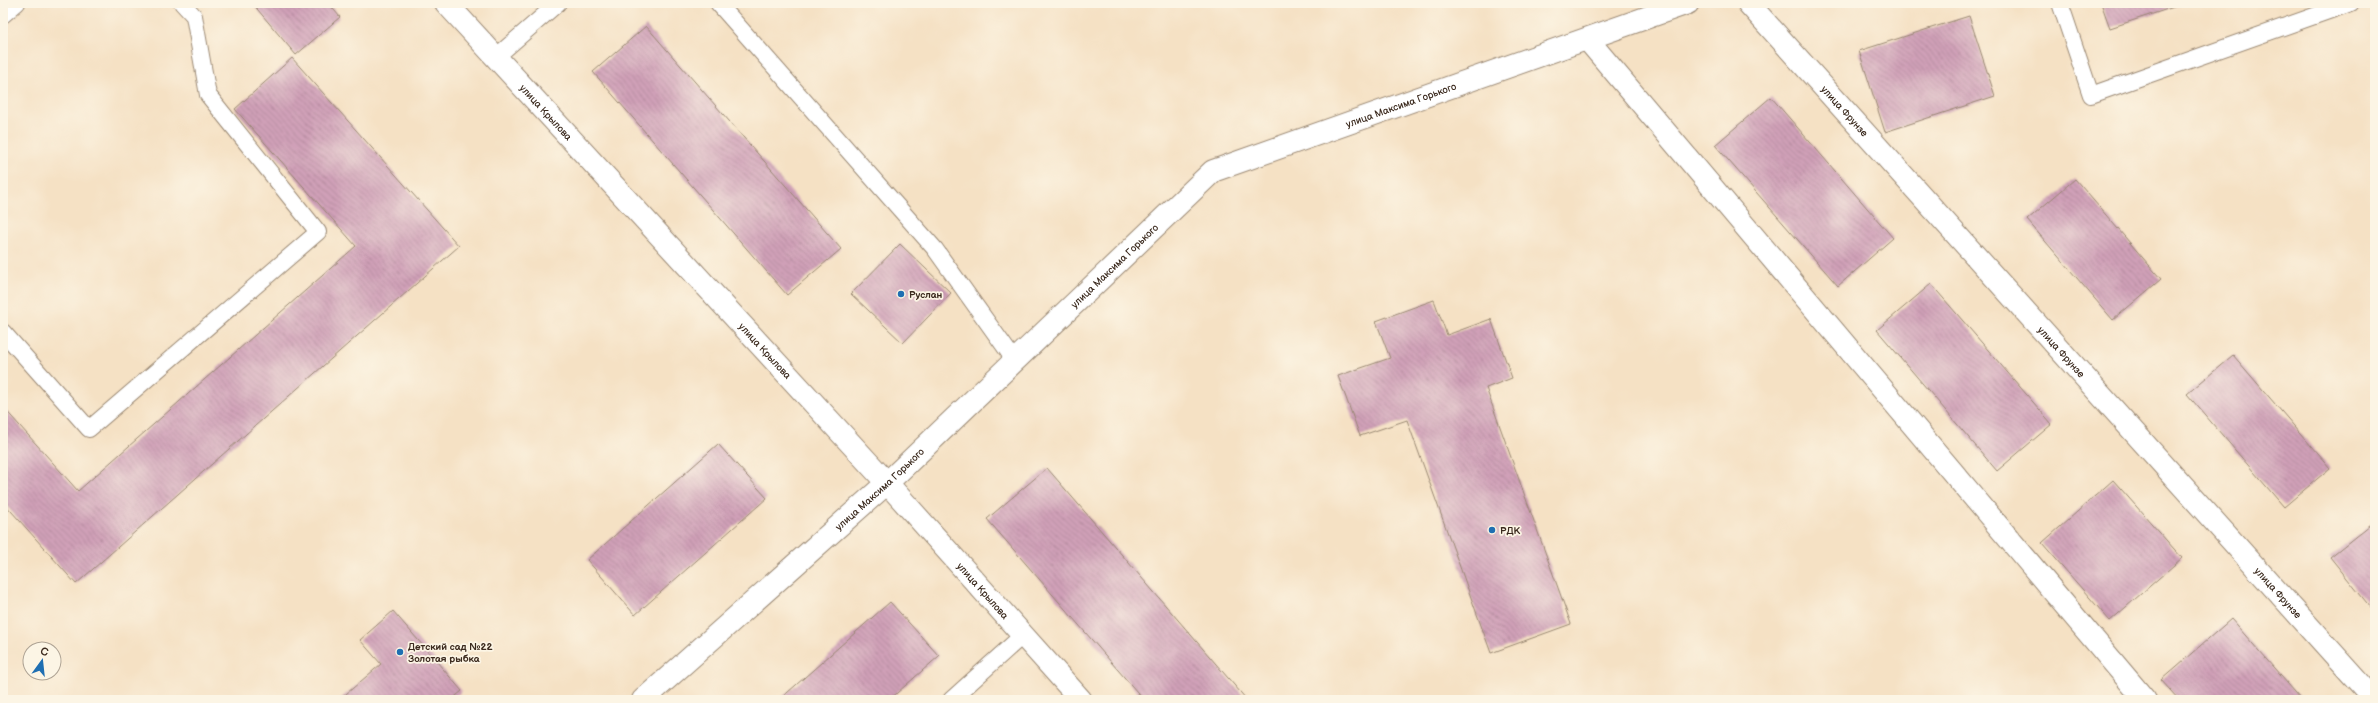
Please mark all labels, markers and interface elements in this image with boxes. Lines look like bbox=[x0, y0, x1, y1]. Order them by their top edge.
street label: улица Максима Горького bbox=[1344, 80, 1458, 131]
street label: улица Крылова bbox=[517, 82, 574, 143]
street label: улица Фрунзе bbox=[1818, 83, 1871, 140]
street label: улица Максима Горького bbox=[1069, 222, 1161, 311]
marker: Руслан bbox=[896, 289, 906, 299]
place label: Руслан bbox=[909, 289, 943, 301]
street label: улица Крылова bbox=[736, 321, 793, 382]
street label: улица Фрунзе bbox=[2035, 324, 2087, 381]
street label: улица Максима Горького bbox=[833, 446, 927, 533]
marker: РДК bbox=[1487, 525, 1497, 535]
place label: РДК bbox=[1500, 525, 1520, 537]
street label: улица Крылова bbox=[954, 560, 1011, 622]
street label: улица Фрунзе bbox=[2252, 565, 2304, 622]
north arrow bbox=[22, 641, 62, 681]
place label: Детский сад №22 Золотая рыбка bbox=[408, 641, 492, 665]
text: С bbox=[39, 645, 50, 659]
marker: Детский сад №22 Золотая рыбка bbox=[395, 647, 405, 657]

